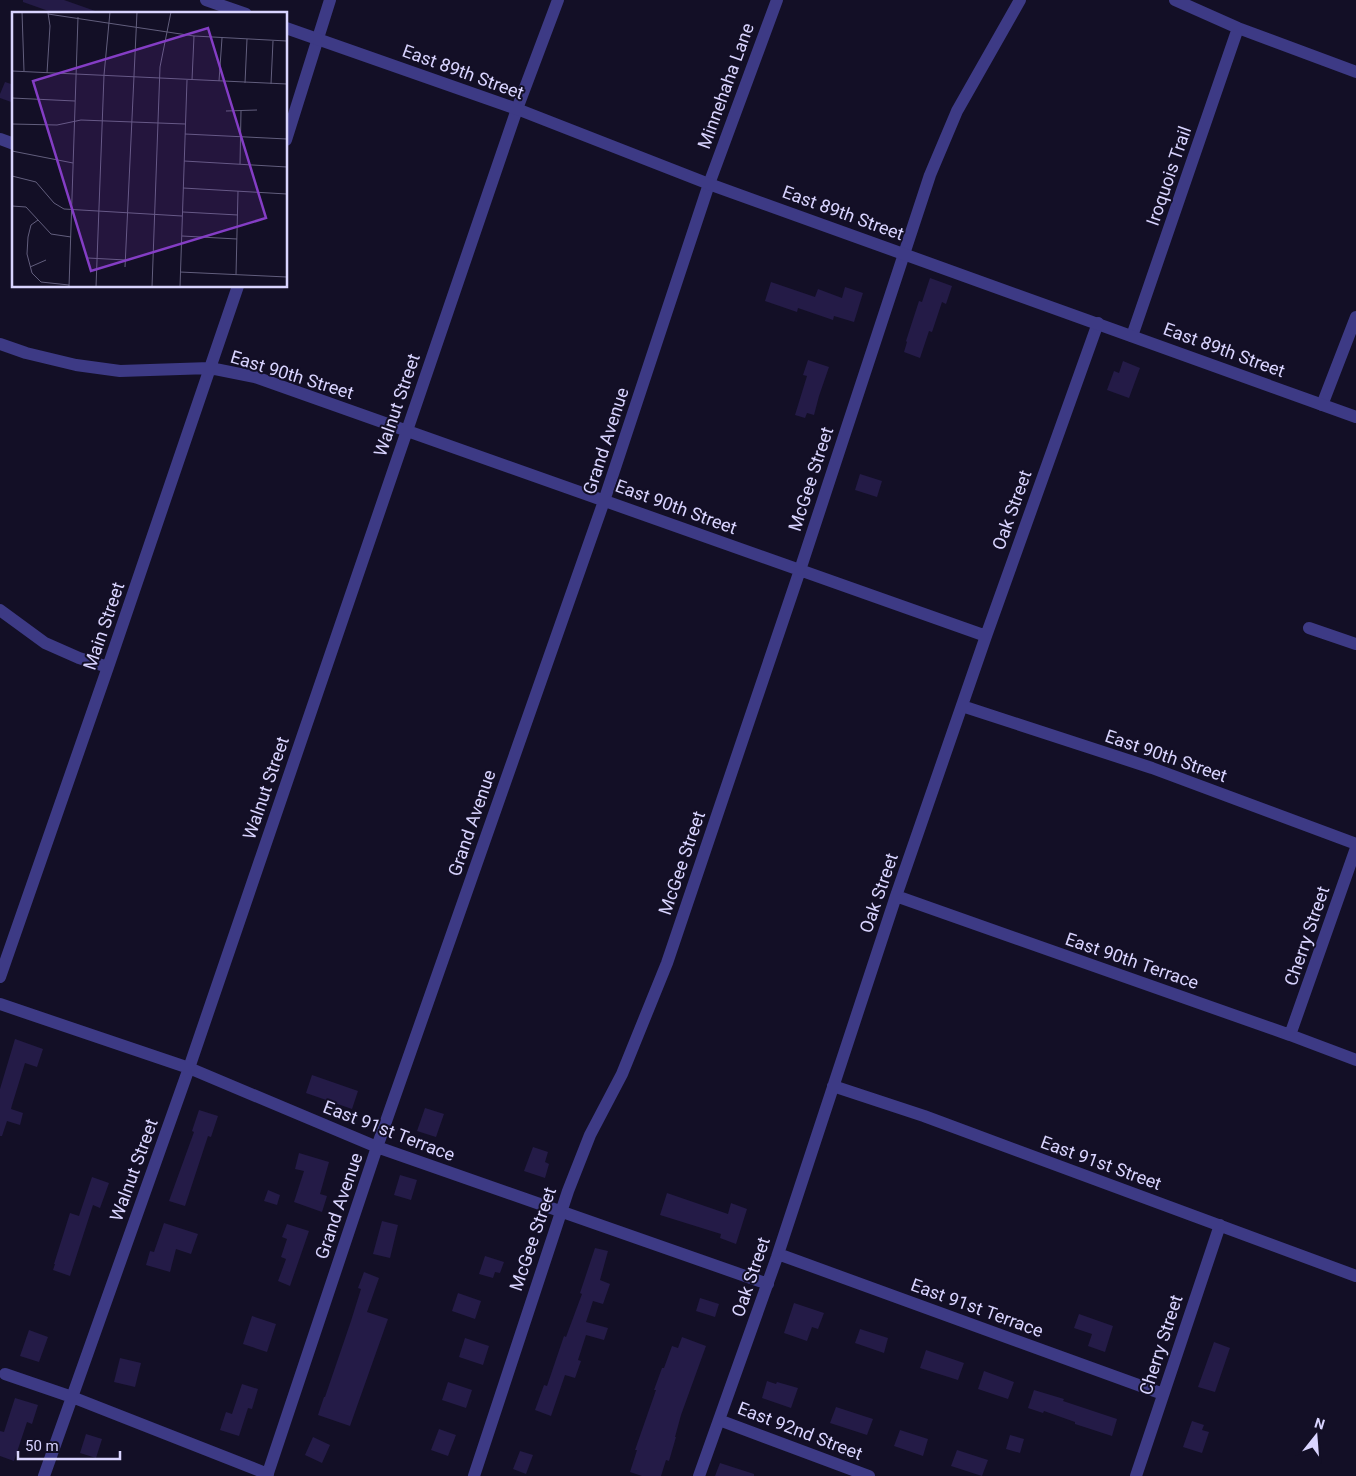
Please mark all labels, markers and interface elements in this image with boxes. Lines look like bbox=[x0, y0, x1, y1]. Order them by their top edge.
inset map bbox=[12, 12, 288, 288]
street label: Minnehaha Lane bbox=[693, 20, 758, 152]
street label: East 89th Street bbox=[400, 40, 527, 103]
street label: Iroquois Trail bbox=[1142, 123, 1195, 228]
street label: East 89th Street bbox=[780, 181, 907, 244]
street label: East 89th Street bbox=[1161, 318, 1288, 381]
street label: East 90th Street bbox=[228, 346, 356, 403]
street label: Walnut Street bbox=[369, 350, 424, 459]
street label: Grand Avenue bbox=[578, 385, 633, 497]
street label: McGee Street bbox=[784, 424, 837, 534]
street label: Oak Street bbox=[987, 467, 1036, 553]
street label: East 90th Street bbox=[613, 475, 740, 538]
street label: Main Street bbox=[79, 579, 128, 673]
street label: East 90th Street bbox=[1102, 725, 1230, 786]
street label: Walnut Street bbox=[238, 733, 293, 842]
street label: Grand Avenue bbox=[443, 767, 500, 879]
street label: McGee Street bbox=[654, 808, 709, 918]
street label: Oak Street bbox=[855, 850, 902, 936]
street label: Cherry Street bbox=[1280, 883, 1333, 988]
street label: East 90th Terrace bbox=[1063, 928, 1202, 993]
street label: East 91st Terrace bbox=[320, 1096, 458, 1165]
street label: Walnut Street bbox=[105, 1116, 162, 1224]
street label: East 91st Street bbox=[1038, 1131, 1165, 1194]
street label: Grand Avenue bbox=[310, 1150, 367, 1262]
street label: McGee Street bbox=[505, 1184, 560, 1294]
street label: Oak Street bbox=[727, 1234, 774, 1320]
street label: East 91st Terrace bbox=[908, 1274, 1046, 1341]
street label: Cherry Street bbox=[1134, 1292, 1187, 1398]
street label: East 92nd Street bbox=[735, 1397, 866, 1464]
north arrow bbox=[1291, 1411, 1341, 1461]
text: N bbox=[1313, 1414, 1327, 1433]
scale bar bbox=[18, 1428, 120, 1460]
text: 50 m bbox=[25, 1437, 59, 1455]

